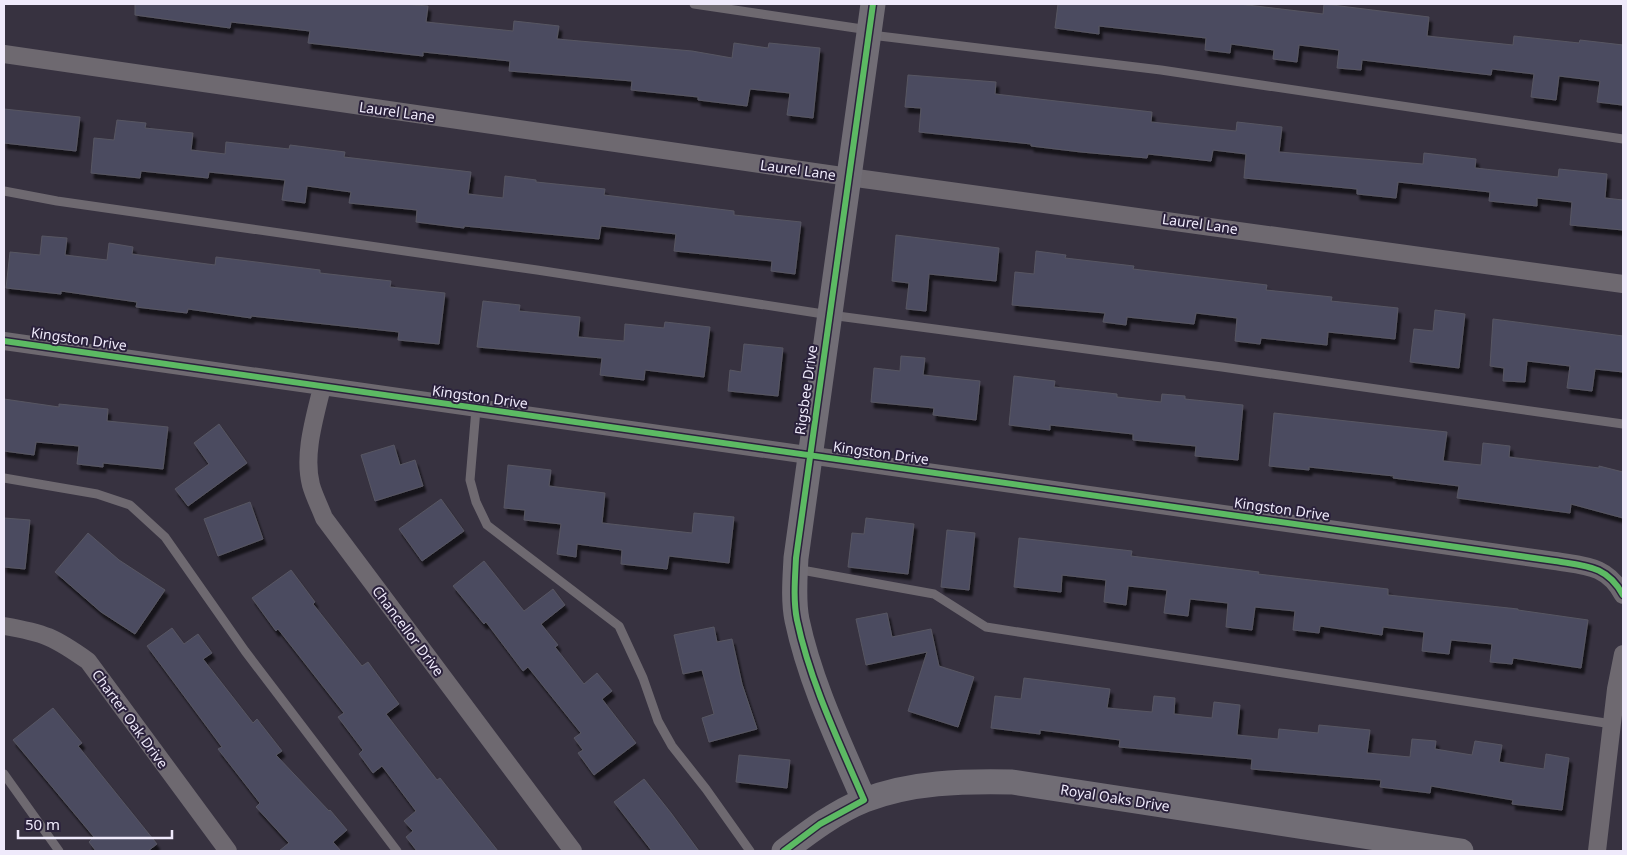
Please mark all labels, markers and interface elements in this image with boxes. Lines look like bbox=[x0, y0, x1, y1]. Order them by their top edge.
street label: Laurel Lane bbox=[358, 97, 436, 126]
street label: Laurel Lane bbox=[759, 155, 837, 184]
street label: Laurel Lane bbox=[1161, 209, 1239, 238]
street label: Kingston Drive bbox=[30, 322, 128, 355]
street label: Rigsbee Drive bbox=[790, 344, 821, 436]
street label: Kingston Drive bbox=[431, 380, 529, 413]
street label: Kingston Drive bbox=[832, 436, 930, 469]
street label: Kingston Drive bbox=[1233, 492, 1331, 525]
street label: Chancellor Drive bbox=[368, 582, 449, 680]
street label: Charter Oak Drive bbox=[88, 665, 173, 772]
street label: Royal Oaks Drive bbox=[1059, 779, 1171, 816]
scale bar bbox=[18, 808, 171, 840]
text: 50 m bbox=[25, 814, 60, 834]

